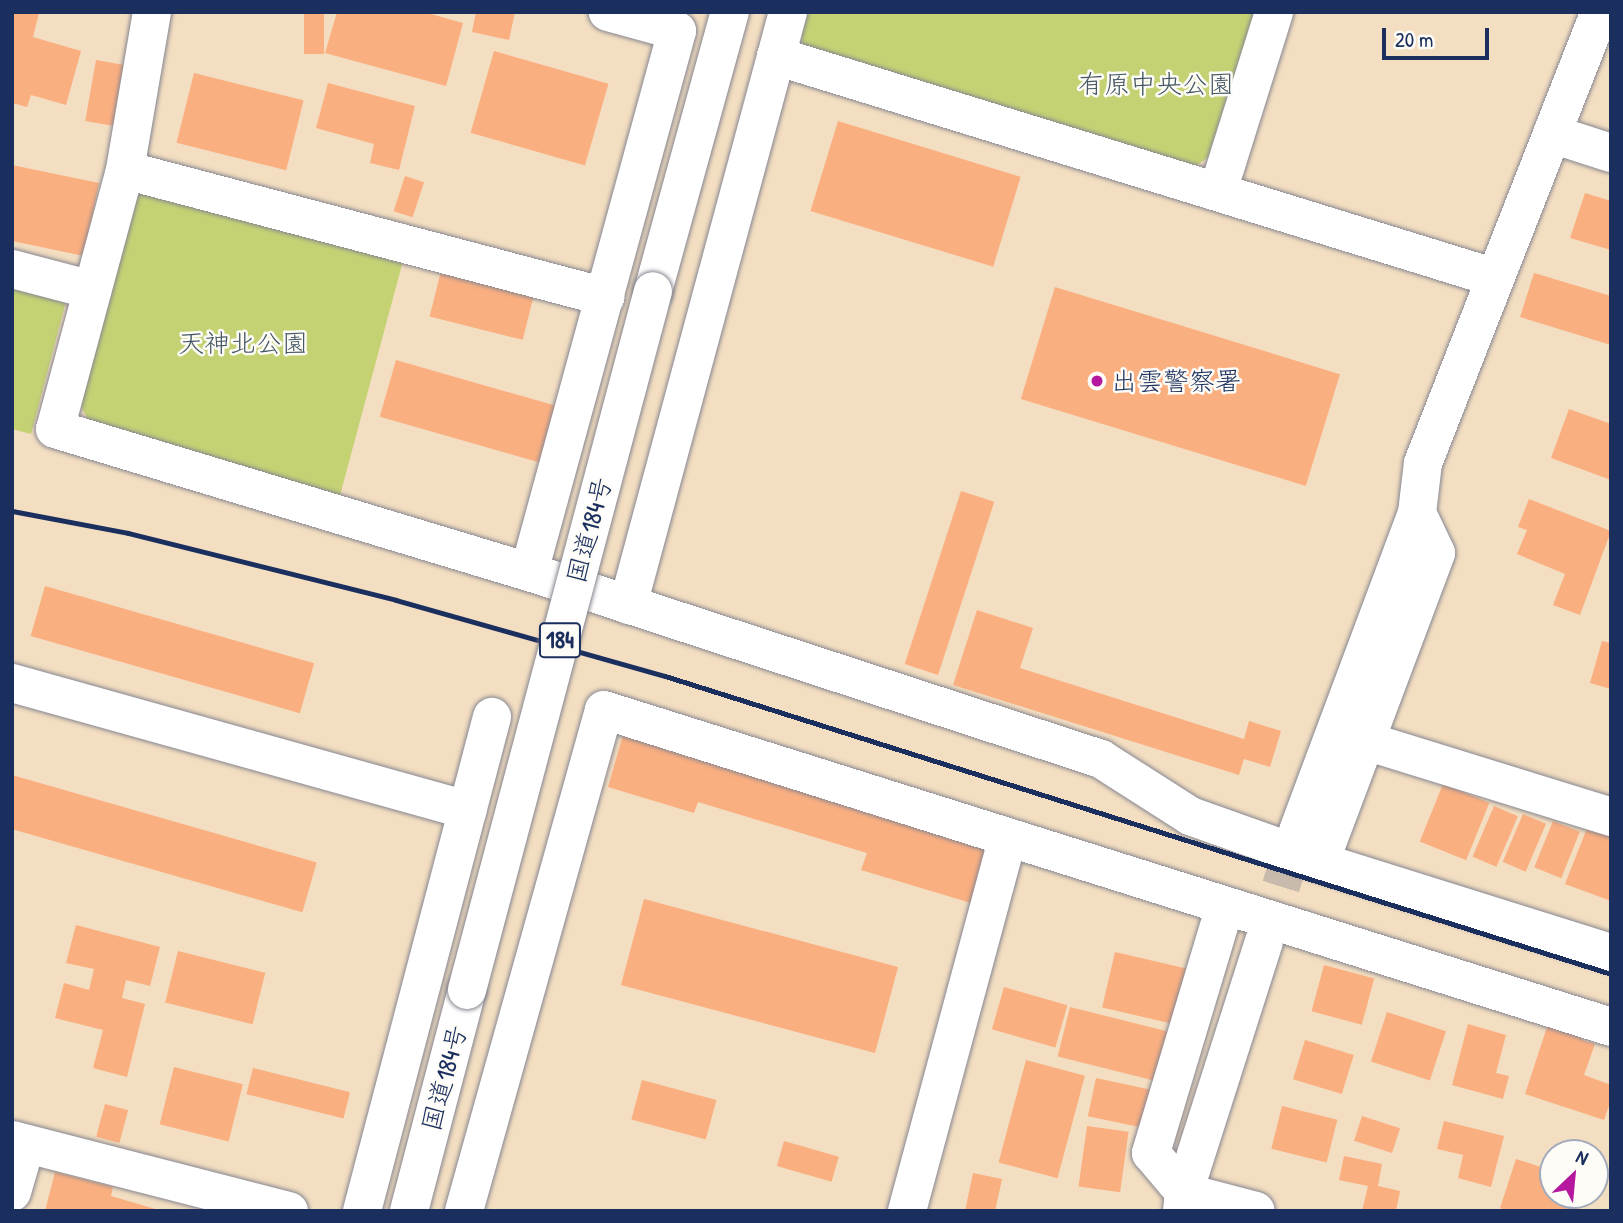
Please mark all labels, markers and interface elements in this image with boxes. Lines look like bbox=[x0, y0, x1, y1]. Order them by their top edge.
scale bar bbox=[1385, 14, 1492, 58]
text: 20 m bbox=[1395, 25, 1433, 54]
park label: 有原中央公園 bbox=[1078, 68, 1234, 100]
park label: 天神北公園 bbox=[178, 327, 308, 359]
place label: 出雲警察署 bbox=[1111, 365, 1241, 397]
marker: 出雲警察署 bbox=[1089, 373, 1105, 389]
street label: 国道184号 bbox=[560, 474, 618, 586]
road number: 184 bbox=[537, 620, 583, 660]
street label: 国道184号 bbox=[415, 1022, 473, 1134]
north arrow bbox=[1539, 1139, 1609, 1209]
text: N bbox=[1572, 1143, 1593, 1171]

